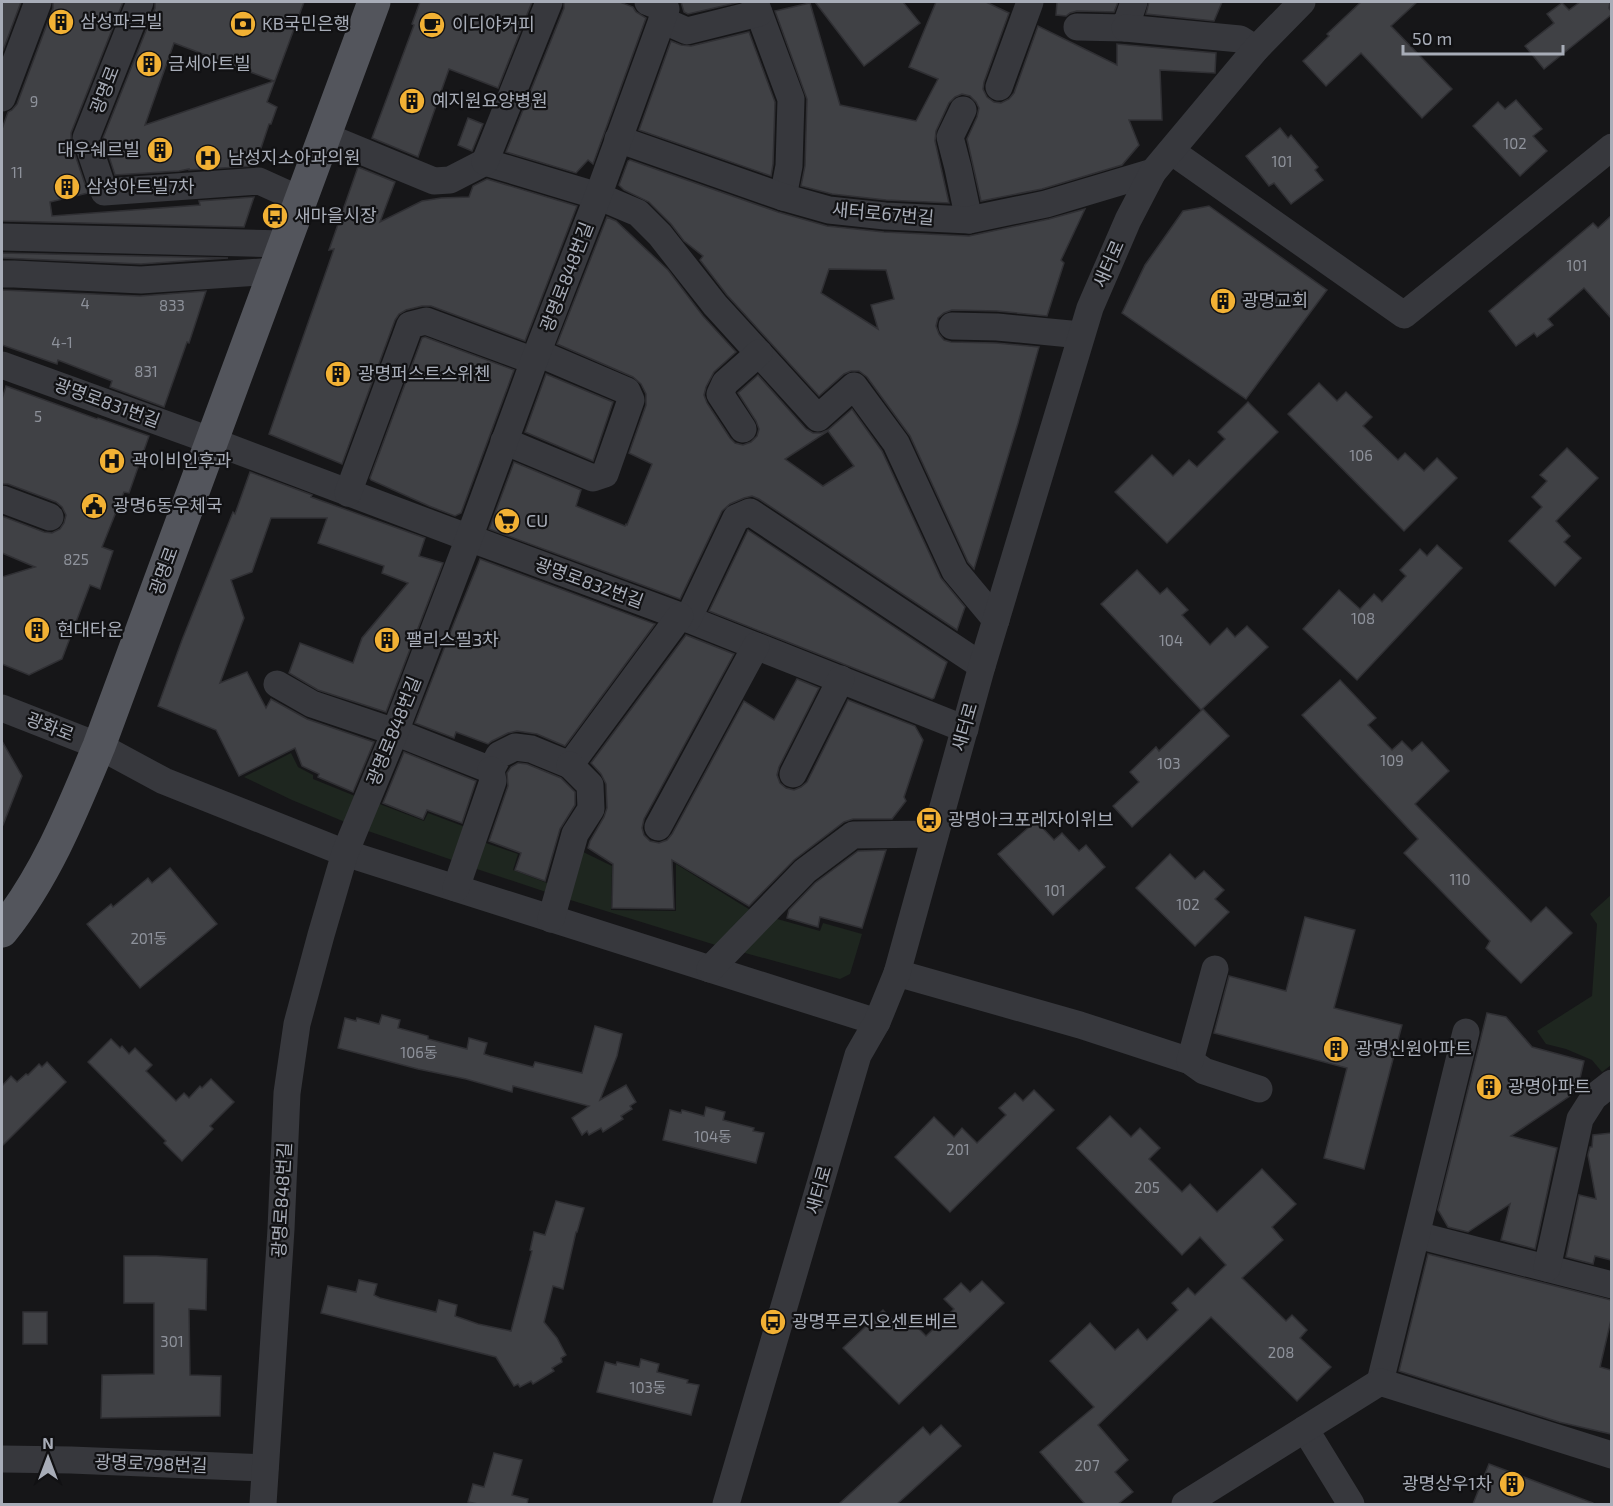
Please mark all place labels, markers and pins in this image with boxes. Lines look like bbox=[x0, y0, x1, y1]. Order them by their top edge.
building icon: 삼성파크빌 bbox=[46, 7, 76, 37]
bank icon: KB국민은행 bbox=[228, 9, 258, 39]
place label: 삼성파크빌 bbox=[80, 10, 163, 32]
cafe icon: 이디야커피 bbox=[417, 10, 447, 40]
place label: KB국민은행 bbox=[262, 12, 350, 34]
place label: 이디야커피 bbox=[452, 13, 535, 35]
building icon: 금세아트빌 bbox=[134, 49, 164, 79]
place label: 금세아트빌 bbox=[168, 52, 251, 74]
building icon: 예지원요양병원 bbox=[397, 86, 427, 116]
place label: 예지원요양병원 bbox=[432, 89, 548, 111]
building icon: 대우쉐르빌 bbox=[145, 135, 175, 165]
place label: 대우쉐르빌 bbox=[57, 138, 140, 160]
hospital icon: 남성지소아과의원 bbox=[193, 143, 223, 173]
place label: 남성지소아과의원 bbox=[228, 146, 360, 168]
building icon: 삼성아트빌7차 bbox=[52, 172, 82, 202]
place label: 삼성아트빌7차 bbox=[86, 175, 195, 197]
bus stop icon: 새마을시장 bbox=[260, 201, 290, 231]
place label: 새마을시장 bbox=[294, 204, 377, 226]
building icon: 광명교회 bbox=[1208, 286, 1238, 316]
place label: 광명교회 bbox=[1242, 289, 1308, 311]
building icon: 광명퍼스트스위첸 bbox=[323, 359, 353, 389]
place label: 광명퍼스트스위첸 bbox=[358, 362, 490, 384]
hospital icon: 곽이비인후과 bbox=[97, 446, 127, 476]
place label: 곽이비인후과 bbox=[132, 449, 232, 471]
public building icon: 광명6동우체국 bbox=[79, 491, 109, 521]
place label: 광명6동우체국 bbox=[113, 494, 223, 516]
supermarket icon: CU bbox=[492, 506, 522, 536]
place label: CU bbox=[526, 509, 548, 531]
building icon: 현대타운 bbox=[22, 615, 52, 645]
place label: 현대타운 bbox=[57, 618, 123, 640]
building icon: 팰리스필3차 bbox=[372, 625, 402, 655]
place label: 팰리스필3차 bbox=[406, 628, 499, 650]
bus stop icon: 광명아크포레자이위브 bbox=[914, 805, 944, 835]
place label: 광명아크포레자이위브 bbox=[948, 808, 1114, 830]
building icon: 광명신원아파트 bbox=[1321, 1034, 1351, 1064]
place label: 광명신원아파트 bbox=[1356, 1037, 1472, 1059]
building icon: 광명아파트 bbox=[1474, 1072, 1504, 1102]
place label: 광명아파트 bbox=[1508, 1075, 1591, 1097]
bus stop icon: 광명푸르지오센트베르 bbox=[758, 1307, 788, 1337]
place label: 광명푸르지오센트베르 bbox=[792, 1310, 958, 1332]
building icon: 광명상우1차 bbox=[1497, 1469, 1527, 1499]
place label: 광명상우1차 bbox=[1402, 1472, 1492, 1494]

